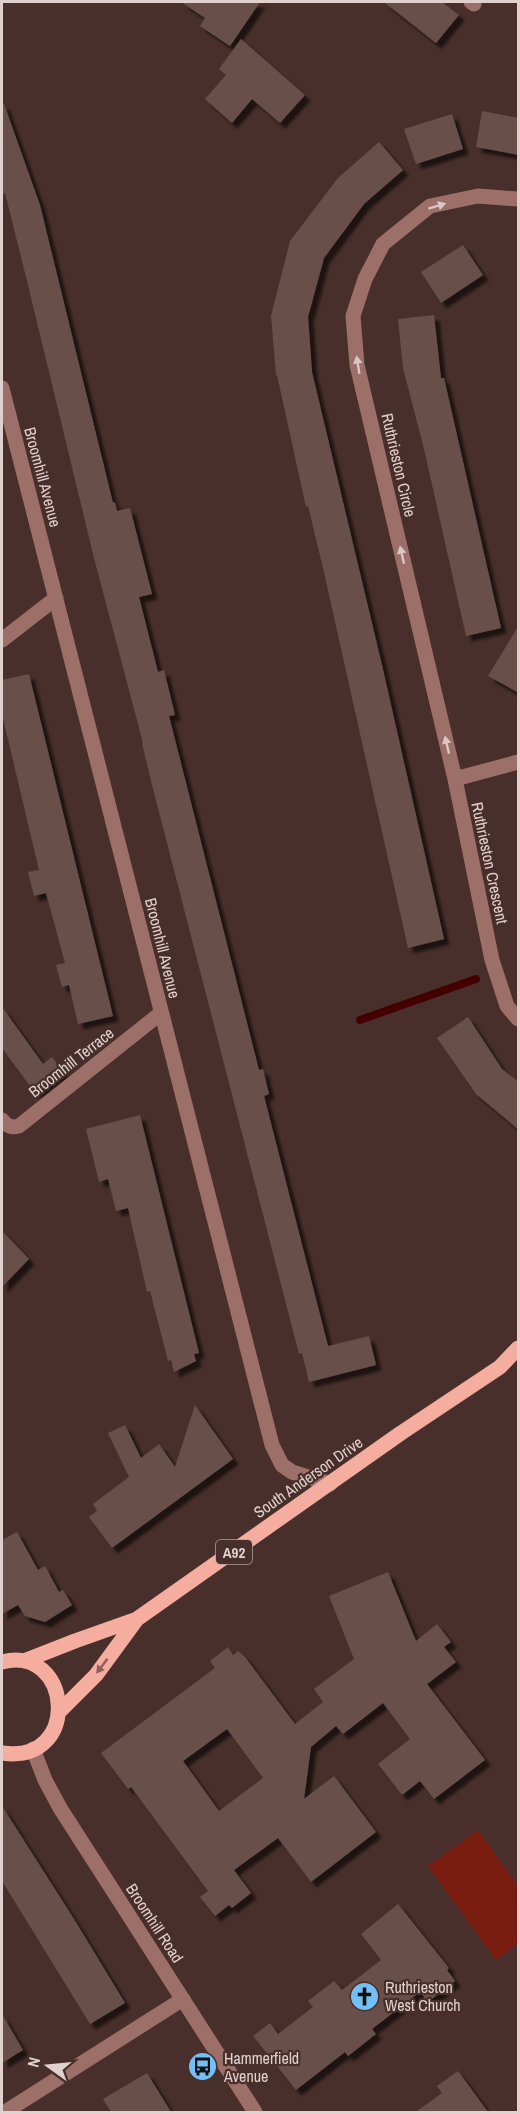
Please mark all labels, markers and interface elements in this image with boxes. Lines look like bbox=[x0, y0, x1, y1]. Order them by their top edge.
one-way arrow bbox=[428, 201, 446, 210]
one-way arrow bbox=[353, 356, 362, 375]
street label: Ruthrieston Circle bbox=[376, 411, 422, 519]
street label: Broomhill Avenue bbox=[19, 425, 67, 529]
one-way arrow bbox=[396, 546, 406, 564]
one-way arrow bbox=[441, 736, 451, 754]
street label: Ruthrieston Crescent bbox=[466, 800, 514, 926]
street label: Broomhill Avenue bbox=[140, 896, 186, 1000]
street label: Broomhill Terrace bbox=[24, 1022, 118, 1102]
street label: South Anderson Drive bbox=[249, 1431, 367, 1523]
road number: A92 bbox=[216, 1540, 252, 1564]
one-way arrow bbox=[96, 1658, 108, 1674]
street label: Broomhill Road bbox=[121, 1879, 189, 1967]
place label: Ruthrieston West Church bbox=[385, 1976, 461, 2016]
church icon: Ruthrieston West Church bbox=[348, 1980, 380, 2012]
north arrow bbox=[18, 2036, 78, 2096]
place label: Hammerfield Avenue bbox=[223, 2047, 299, 2087]
bus stop icon: Hammerfield Avenue bbox=[187, 2051, 219, 2083]
text: N bbox=[22, 2055, 45, 2070]

